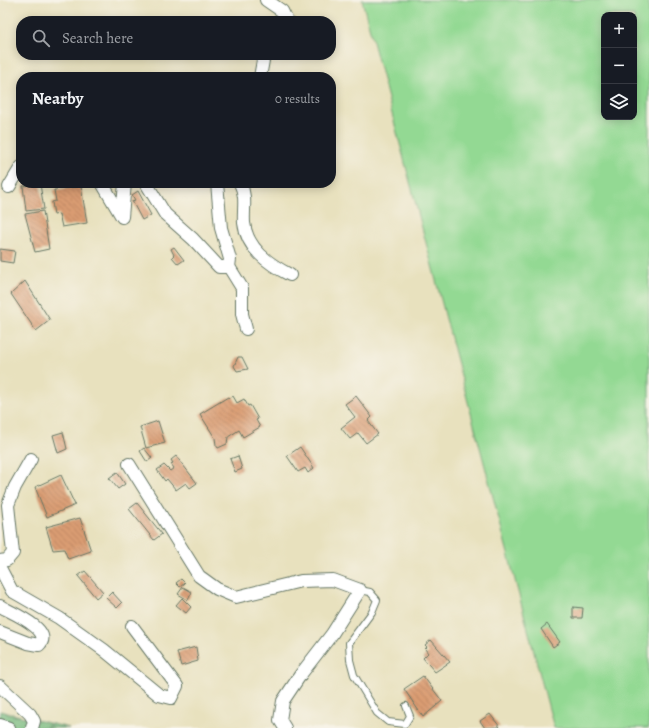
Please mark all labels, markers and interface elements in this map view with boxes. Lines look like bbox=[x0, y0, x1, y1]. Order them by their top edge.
map controls bbox=[601, 12, 637, 120]
button: + bbox=[601, 12, 637, 48]
search box bbox=[16, 16, 336, 60]
icon: search bbox=[30, 27, 52, 49]
text: Search here bbox=[62, 28, 133, 48]
button: − bbox=[601, 48, 637, 84]
button: layers bbox=[601, 84, 637, 120]
text: Nearby bbox=[32, 87, 83, 110]
text: 0 results bbox=[275, 90, 320, 107]

